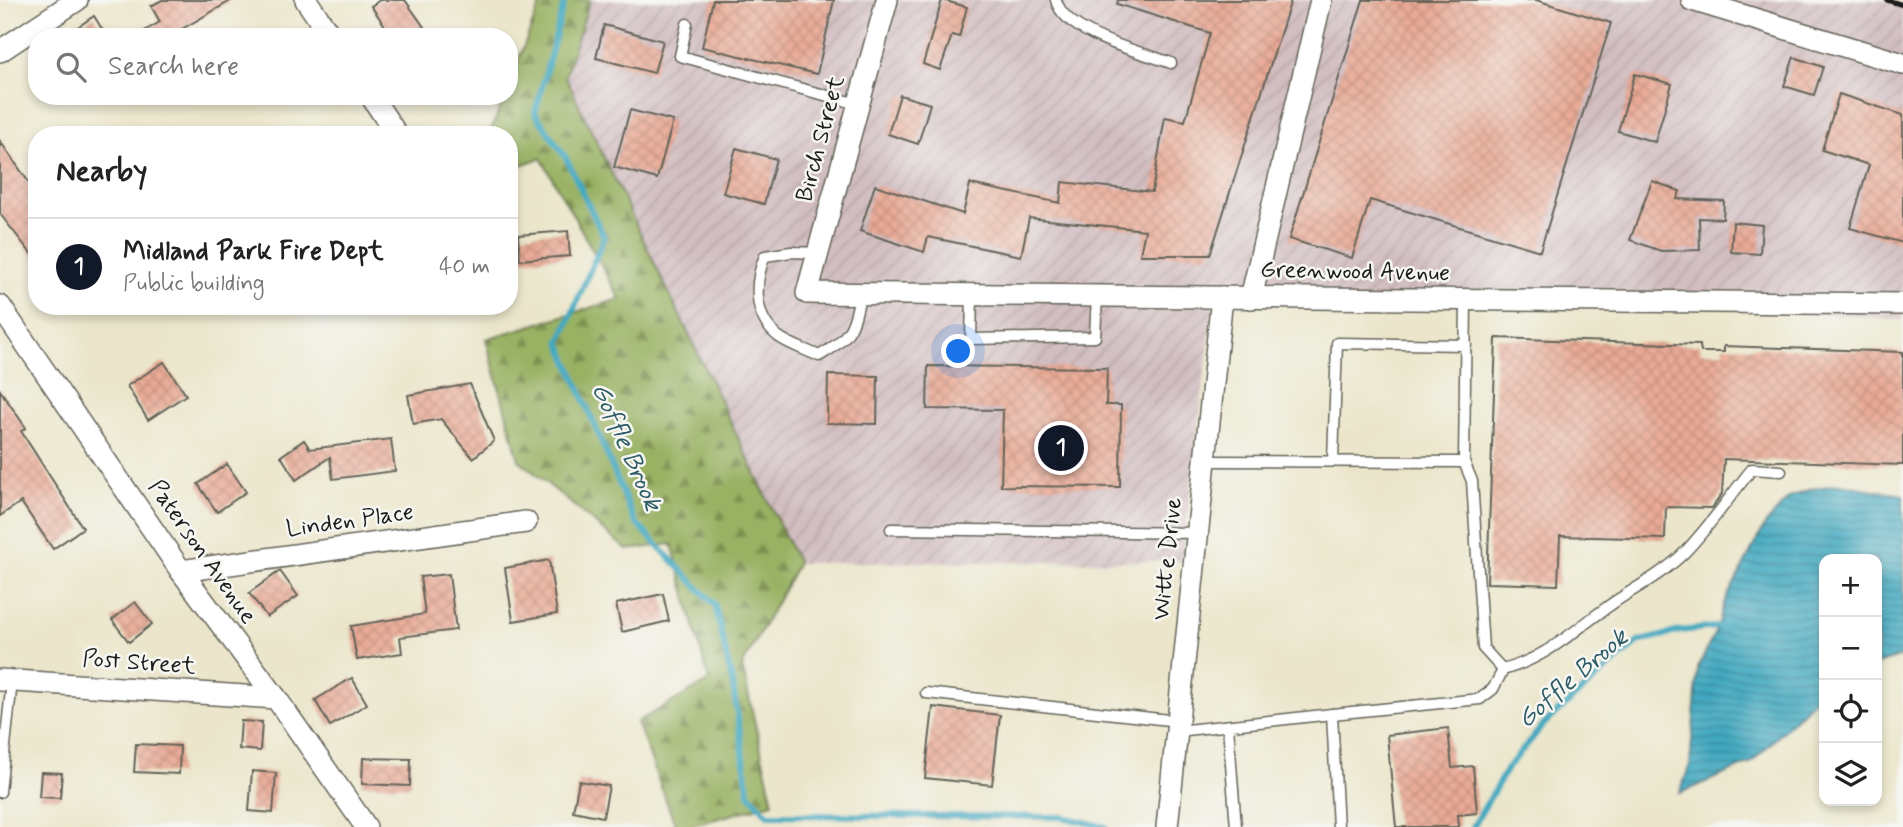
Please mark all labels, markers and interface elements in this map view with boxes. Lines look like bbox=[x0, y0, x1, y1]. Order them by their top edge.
search box bbox=[28, 28, 518, 105]
icon: search bbox=[52, 48, 90, 86]
text: Search here bbox=[108, 50, 239, 84]
street label: Birch Street bbox=[789, 73, 853, 205]
text: Nearby bbox=[56, 152, 147, 191]
text: Midland Park Fire Dept bbox=[123, 235, 384, 269]
text: 1 bbox=[74, 252, 84, 282]
text: 40 m bbox=[439, 252, 490, 282]
street label: Greenwood Avenue bbox=[1260, 255, 1450, 289]
text: Public building bbox=[123, 269, 265, 299]
your location bbox=[941, 334, 975, 368]
water label: Goffle Brook bbox=[583, 378, 670, 518]
pin: 1 bbox=[1038, 422, 1084, 474]
street label: Paterson Avenue bbox=[141, 474, 263, 630]
street label: Witte Drive bbox=[1146, 496, 1190, 622]
street label: Linden Place bbox=[284, 497, 416, 545]
map controls bbox=[1819, 554, 1882, 806]
button: + bbox=[1819, 554, 1882, 617]
button: − bbox=[1819, 617, 1882, 680]
water label: Goffle Brook bbox=[1510, 620, 1637, 737]
street label: Post Street bbox=[81, 644, 197, 682]
button: locate bbox=[1819, 680, 1882, 743]
button: layers bbox=[1819, 743, 1882, 806]

